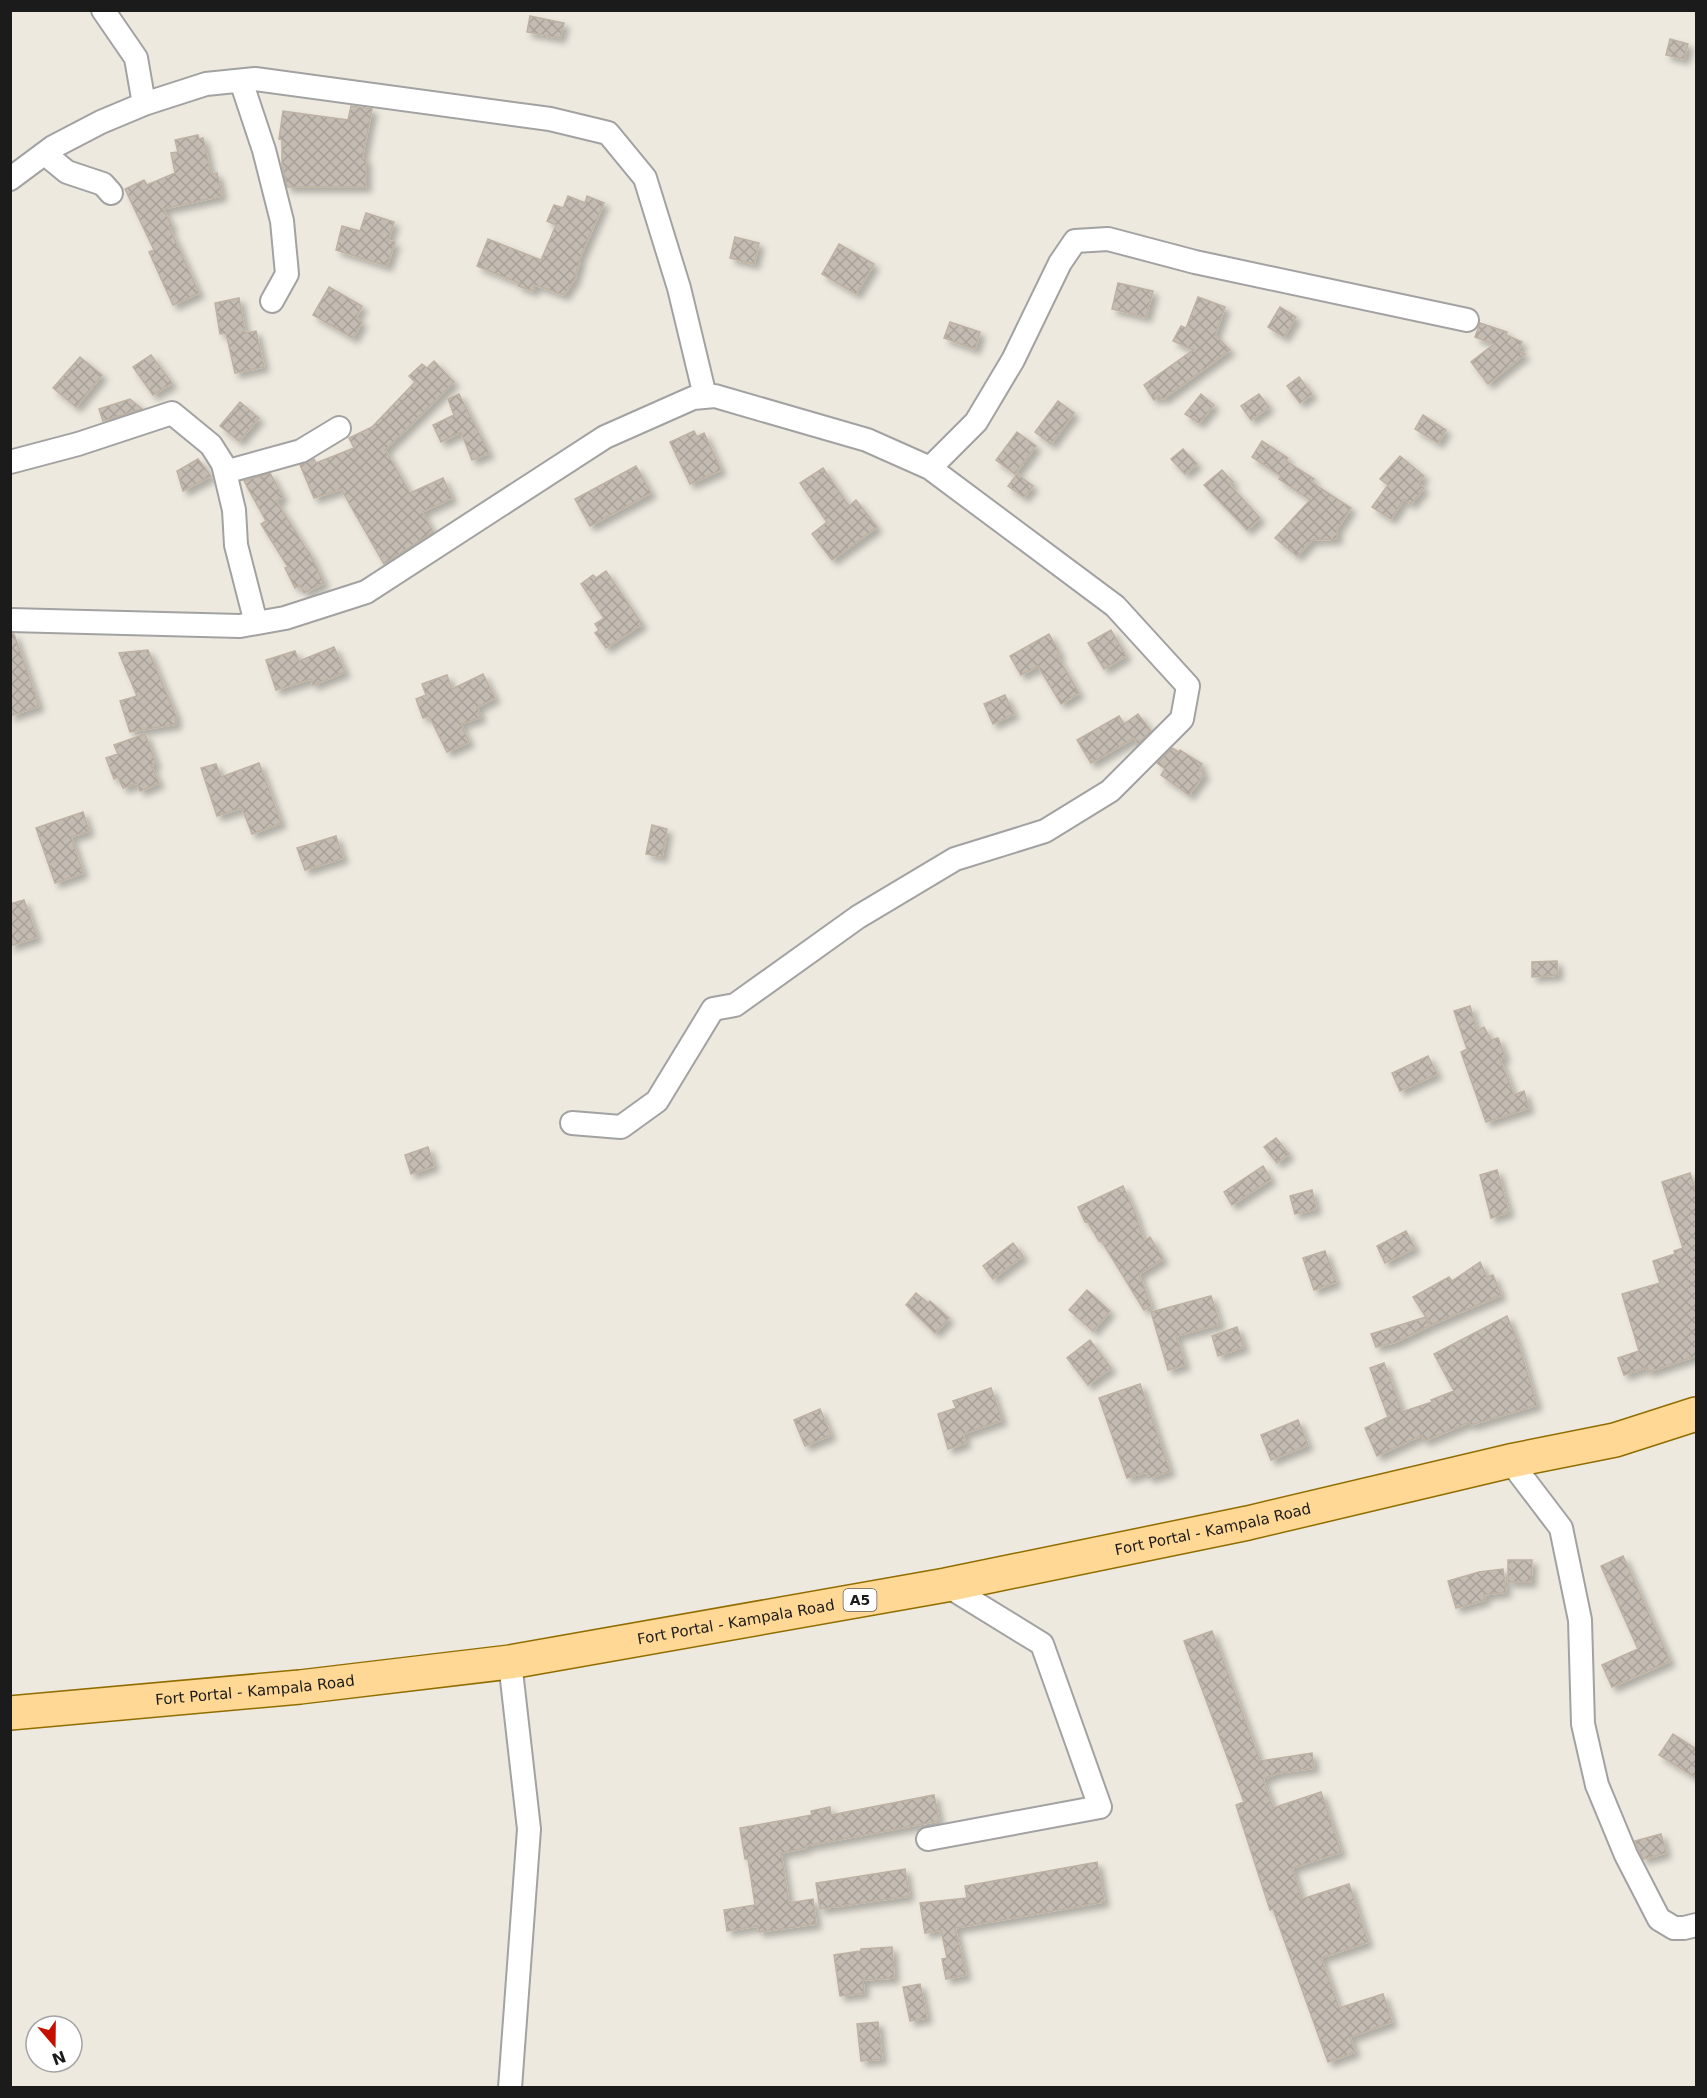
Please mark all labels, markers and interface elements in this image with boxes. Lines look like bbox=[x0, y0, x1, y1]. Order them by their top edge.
street label: Fort Portal - Kampala Road bbox=[1113, 1499, 1313, 1559]
road number: A5 bbox=[844, 1589, 876, 1611]
street label: Fort Portal - Kampala Road bbox=[636, 1596, 836, 1648]
street label: Fort Portal - Kampala Road bbox=[155, 1672, 356, 1709]
north arrow bbox=[24, 2014, 84, 2074]
text: N bbox=[49, 2046, 69, 2069]

